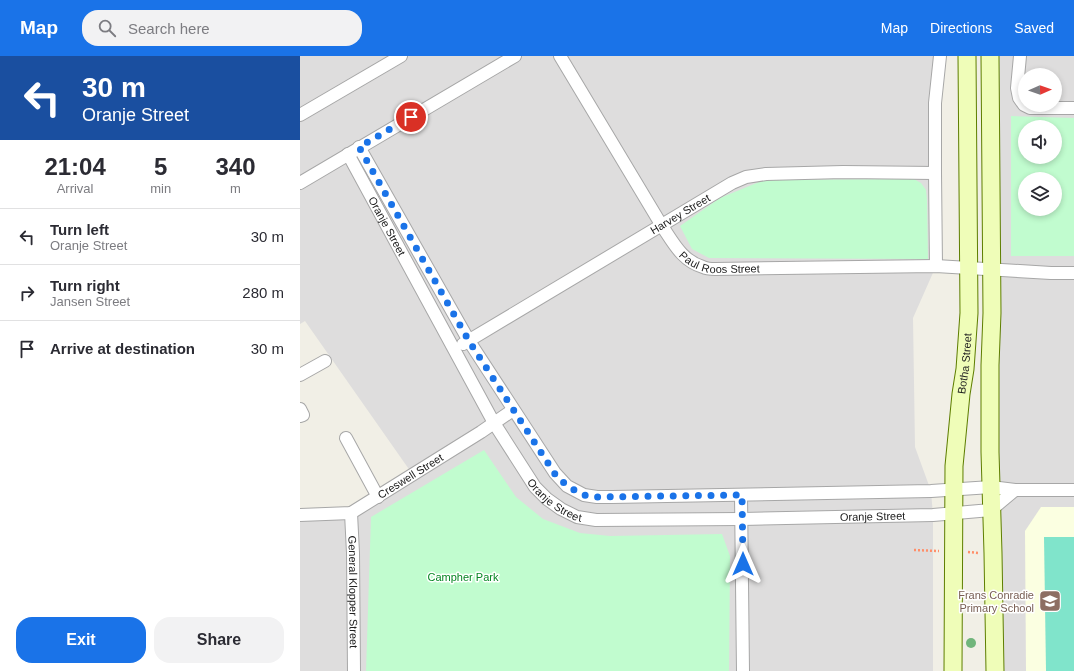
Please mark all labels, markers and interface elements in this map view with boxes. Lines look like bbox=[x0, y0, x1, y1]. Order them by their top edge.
search box bbox=[82, 10, 362, 46]
text: Map bbox=[20, 17, 58, 38]
icon: search bbox=[96, 17, 118, 39]
text: Search here bbox=[128, 20, 210, 37]
text: Map bbox=[881, 20, 908, 36]
text: Directions bbox=[930, 20, 992, 36]
text: Saved bbox=[1014, 20, 1054, 36]
north arrow bbox=[1018, 68, 1062, 112]
map controls bbox=[1018, 68, 1062, 216]
icon: left bbox=[16, 72, 68, 124]
text: 30 m bbox=[82, 72, 146, 103]
pin bbox=[394, 100, 428, 134]
text: Oranje Street bbox=[82, 105, 189, 125]
icon: arrive bbox=[400, 106, 422, 128]
button: sound bbox=[1018, 120, 1062, 164]
text: 21:04 bbox=[44, 153, 106, 180]
text: 5 bbox=[154, 153, 167, 180]
text: 340 bbox=[216, 153, 256, 180]
button: layers bbox=[1018, 172, 1062, 216]
text: Arrival bbox=[57, 181, 94, 196]
text: min bbox=[150, 181, 171, 196]
text: m bbox=[230, 181, 241, 196]
street label: Harvey Street bbox=[648, 192, 712, 237]
street label: Oranje Street bbox=[366, 194, 408, 258]
text: Turn left bbox=[50, 221, 109, 238]
icon: left bbox=[16, 226, 38, 248]
text: 30 m bbox=[251, 228, 284, 245]
text: Oranje Street bbox=[50, 238, 127, 253]
street label: Paul Roos Street bbox=[677, 249, 760, 275]
text: Turn right bbox=[50, 277, 120, 294]
icon: right bbox=[16, 282, 38, 304]
text: 280 m bbox=[242, 284, 284, 301]
text: Jansen Street bbox=[50, 294, 130, 309]
street label: Botha Street bbox=[955, 333, 974, 395]
icon: arrive bbox=[16, 338, 38, 360]
text: Arrive at destination bbox=[50, 340, 195, 357]
text: 30 m bbox=[251, 340, 284, 357]
street label: Creswell Street bbox=[376, 451, 445, 501]
street label: Oranje Street bbox=[525, 476, 582, 524]
street label: Oranje Street bbox=[840, 510, 905, 523]
street label: General Klopper Street bbox=[346, 535, 360, 648]
position arrow bbox=[722, 543, 764, 585]
park label: Campher Park bbox=[428, 571, 499, 583]
school or university icon: Frans Conradie Primary School bbox=[1037, 588, 1063, 614]
place label: Frans Conradie Primary School bbox=[958, 589, 1034, 614]
button: Exit bbox=[16, 617, 146, 663]
button: Share bbox=[154, 617, 284, 663]

